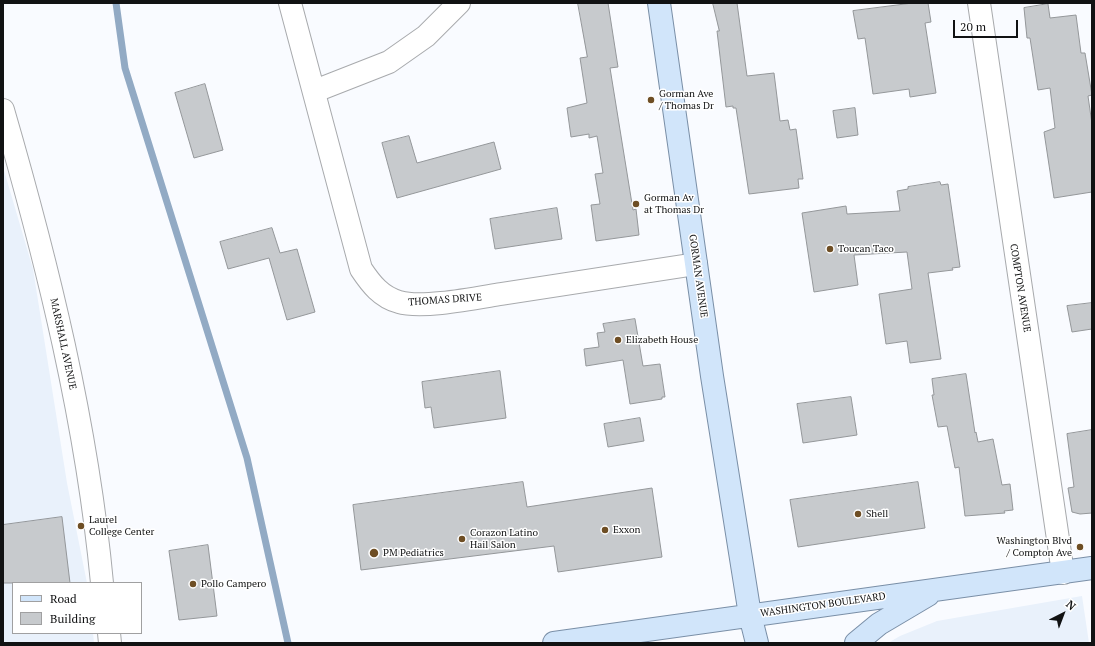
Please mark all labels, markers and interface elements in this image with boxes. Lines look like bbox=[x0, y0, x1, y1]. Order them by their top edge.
scale bar bbox=[955, 12, 1020, 38]
text: 20 m bbox=[960, 19, 986, 34]
place label: Gorman Ave / Thomas Dr bbox=[659, 88, 714, 112]
marker: Gorman Ave / Thomas Dr bbox=[646, 95, 656, 105]
place label: Gorman Av at Thomas Dr bbox=[644, 192, 704, 216]
marker: Gorman Av at Thomas Dr bbox=[631, 199, 641, 209]
street label: GORMAN AVENUE bbox=[686, 233, 710, 319]
place label: Toucan Taco bbox=[838, 243, 894, 255]
street label: COMPTON AVENUE bbox=[1007, 243, 1033, 333]
marker: Toucan Taco bbox=[825, 244, 835, 254]
street label: THOMAS DRIVE bbox=[408, 291, 482, 309]
street label: MARSHALL AVENUE bbox=[47, 297, 79, 391]
place label: Elizabeth House bbox=[626, 334, 698, 346]
marker: Elizabeth House bbox=[613, 335, 623, 345]
place label: Shell bbox=[866, 508, 888, 520]
marker: Shell bbox=[853, 509, 863, 519]
place label: Laurel College Center bbox=[89, 514, 154, 538]
marker: Laurel College Center bbox=[76, 521, 86, 531]
place label: Exxon bbox=[613, 524, 640, 536]
marker: Exxon bbox=[600, 525, 610, 535]
place label: Corazon Latino Hail Salon bbox=[470, 527, 538, 550]
marker: Corazon Latino Hail Salon bbox=[457, 534, 467, 544]
place label: Washington Blvd / Compton Ave bbox=[996, 535, 1072, 558]
marker: Washington Blvd / Compton Ave bbox=[1075, 542, 1085, 552]
marker: PM Pediatrics bbox=[368, 547, 380, 559]
place label: PM Pediatrics bbox=[383, 547, 444, 559]
place label: Pollo Campero bbox=[201, 578, 266, 590]
marker: Pollo Campero bbox=[188, 579, 198, 589]
legend bbox=[12, 582, 142, 634]
street label: WASHINGTON BOULEVARD bbox=[760, 590, 886, 620]
text: Road bbox=[50, 591, 77, 606]
north arrow bbox=[1043, 594, 1083, 634]
text: N bbox=[1063, 597, 1079, 613]
text: Building bbox=[50, 611, 95, 626]

